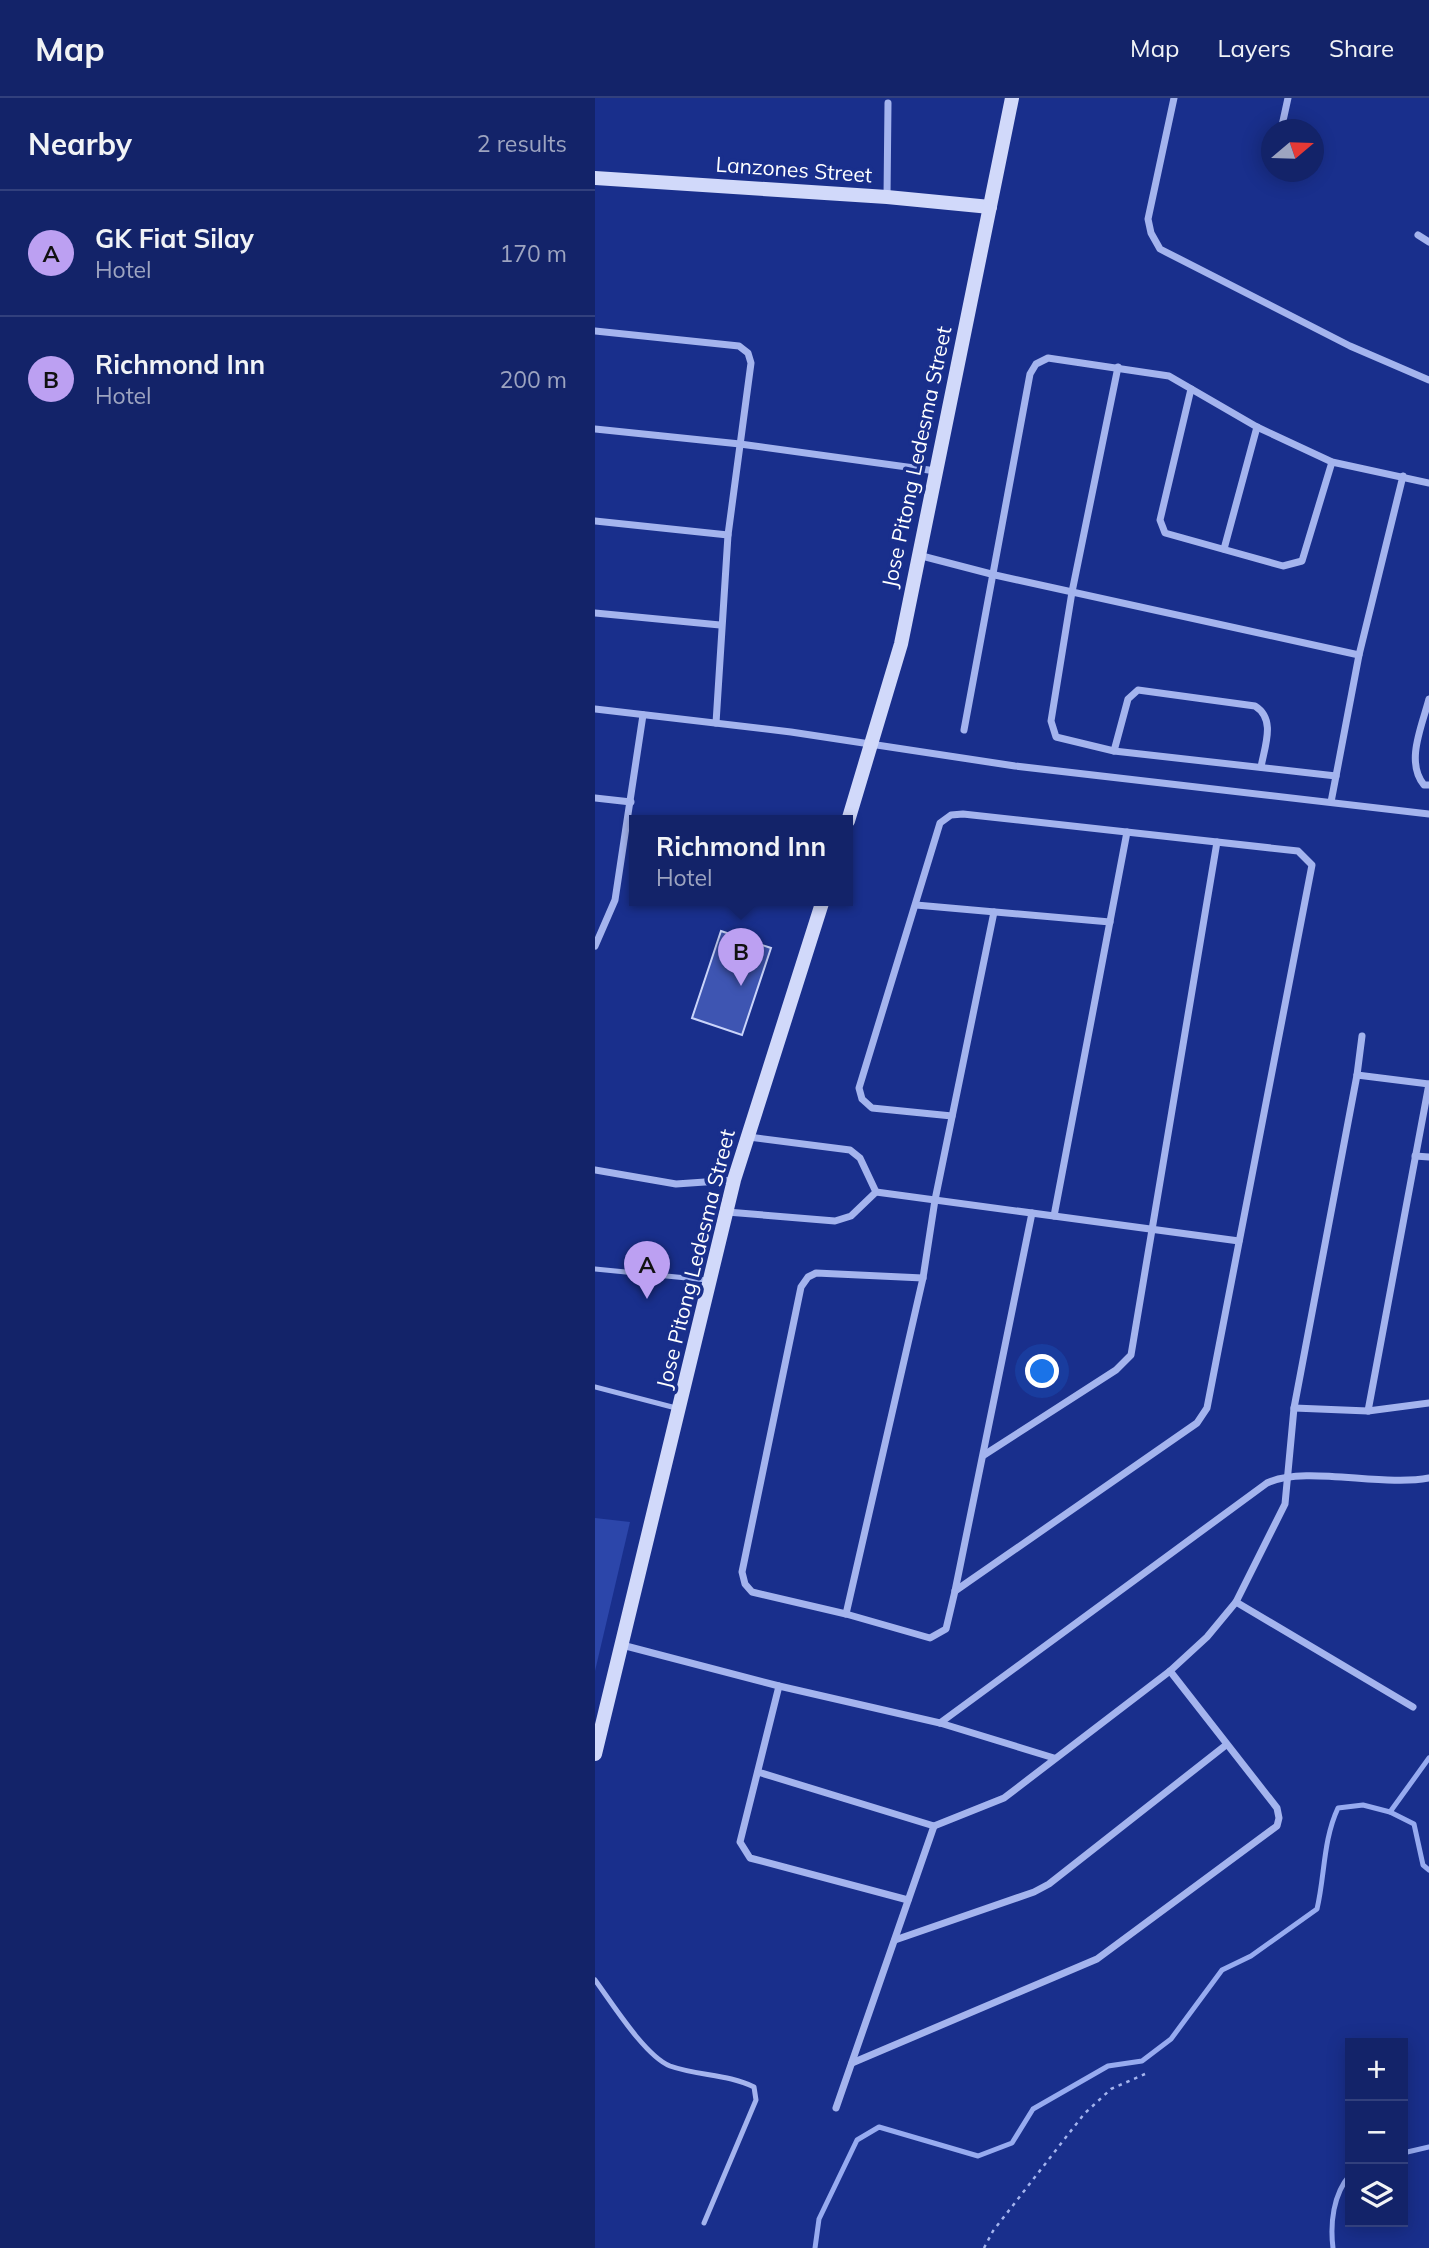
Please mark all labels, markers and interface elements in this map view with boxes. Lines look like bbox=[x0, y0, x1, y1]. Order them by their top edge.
text: Map bbox=[35, 28, 105, 69]
text: Map bbox=[1130, 33, 1179, 63]
text: Layers bbox=[1217, 33, 1291, 63]
text: Share bbox=[1329, 33, 1394, 63]
north arrow bbox=[1261, 119, 1324, 182]
text: Nearby bbox=[28, 125, 132, 163]
text: 2 results bbox=[477, 129, 567, 158]
street label: Lanzones Street bbox=[715, 151, 873, 187]
text: GK Fiat Silay bbox=[95, 222, 254, 255]
text: A bbox=[42, 239, 60, 268]
text: 170 m bbox=[499, 239, 567, 268]
text: Hotel bbox=[95, 255, 152, 284]
street label: Jose Pitong Ledesma Street bbox=[876, 324, 956, 590]
text: Richmond Inn bbox=[95, 348, 265, 381]
text: B bbox=[43, 365, 59, 394]
text: 200 m bbox=[499, 365, 567, 394]
text: Hotel bbox=[95, 381, 152, 410]
popup bbox=[629, 815, 853, 906]
text: Richmond Inn bbox=[656, 830, 826, 863]
text: Hotel bbox=[656, 863, 712, 892]
pin: B bbox=[718, 928, 764, 986]
street label: Jose Pitong Ledesma Street bbox=[650, 1126, 740, 1391]
pin: A bbox=[624, 1241, 670, 1299]
your location bbox=[1025, 1354, 1059, 1388]
map controls bbox=[1345, 2038, 1408, 2227]
button: + bbox=[1345, 2038, 1408, 2101]
button: − bbox=[1345, 2101, 1408, 2164]
button: layers bbox=[1345, 2164, 1408, 2227]

